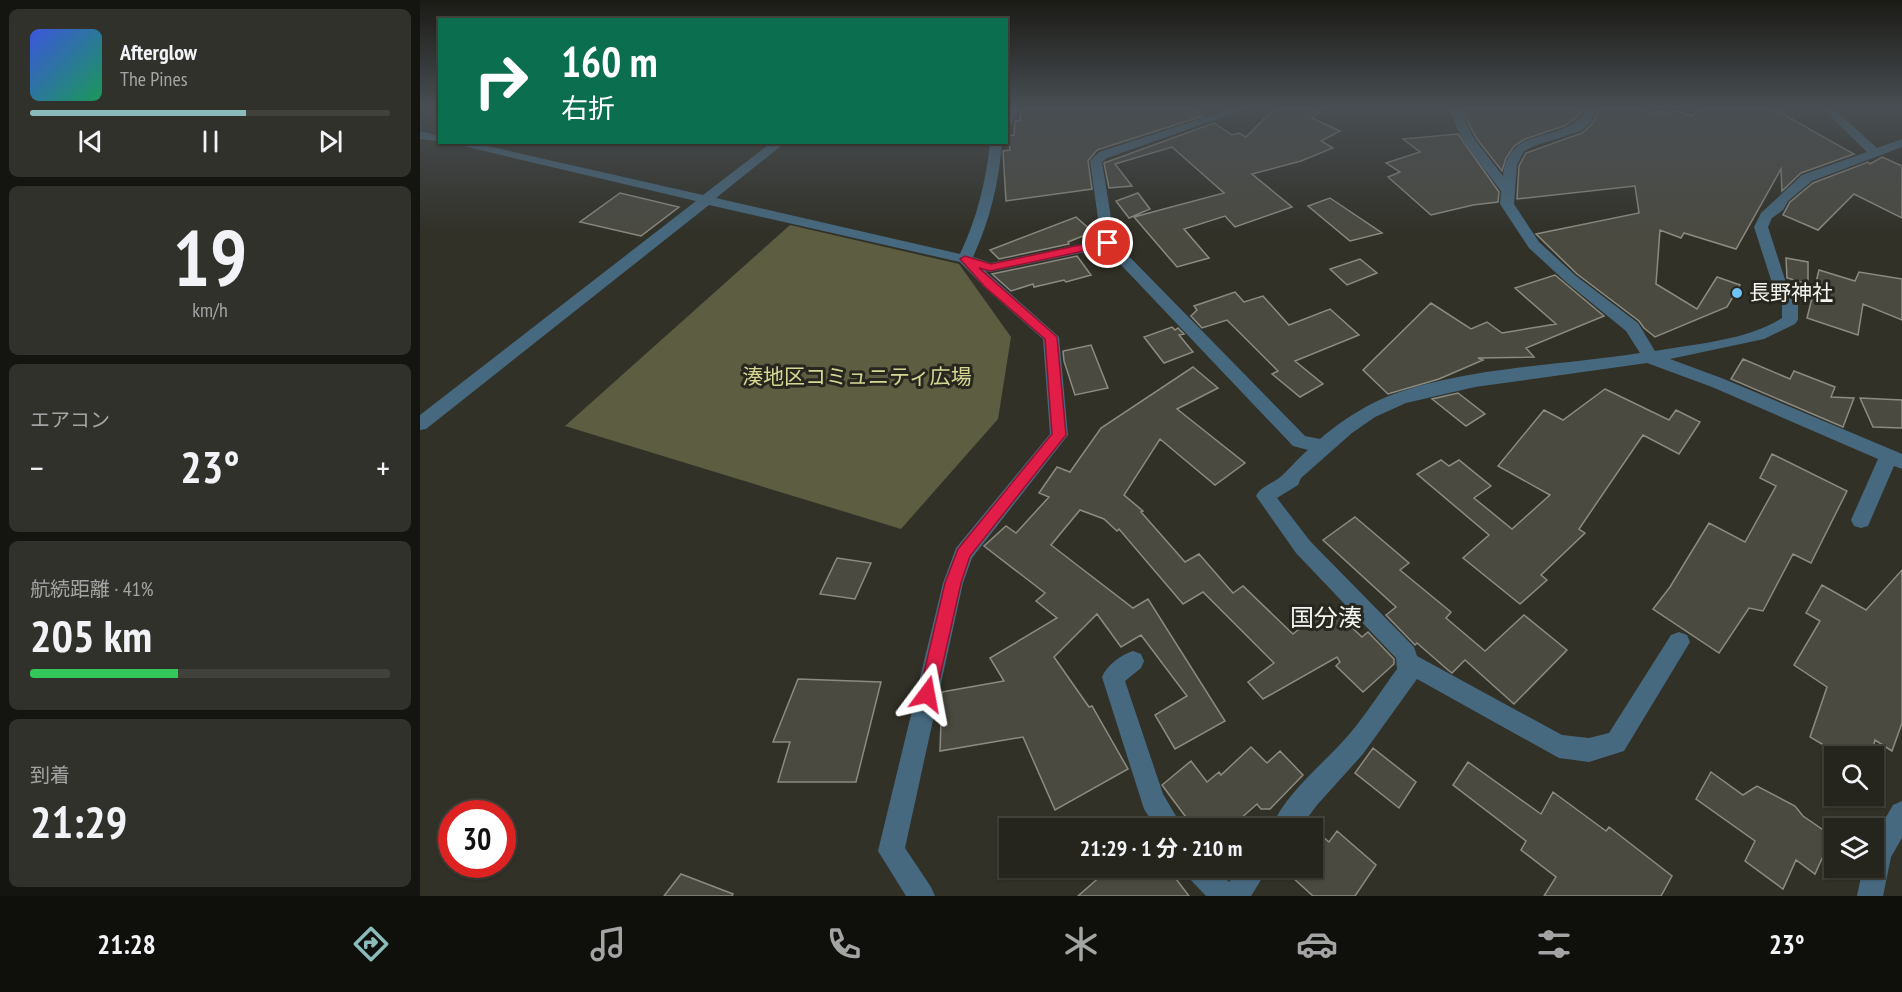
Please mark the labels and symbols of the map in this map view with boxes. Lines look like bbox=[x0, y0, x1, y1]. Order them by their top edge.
pin bbox=[1082, 217, 1133, 268]
place label: 長野神社 bbox=[1749, 279, 1833, 306]
marker: 長野神社 bbox=[1730, 286, 1744, 300]
park label: 湊地区コミュニティ広場 bbox=[742, 363, 972, 390]
district label: 国分湊 bbox=[1290, 602, 1362, 633]
position arrow bbox=[895, 662, 959, 726]
speed limit sign: 30 bbox=[438, 800, 516, 878]

